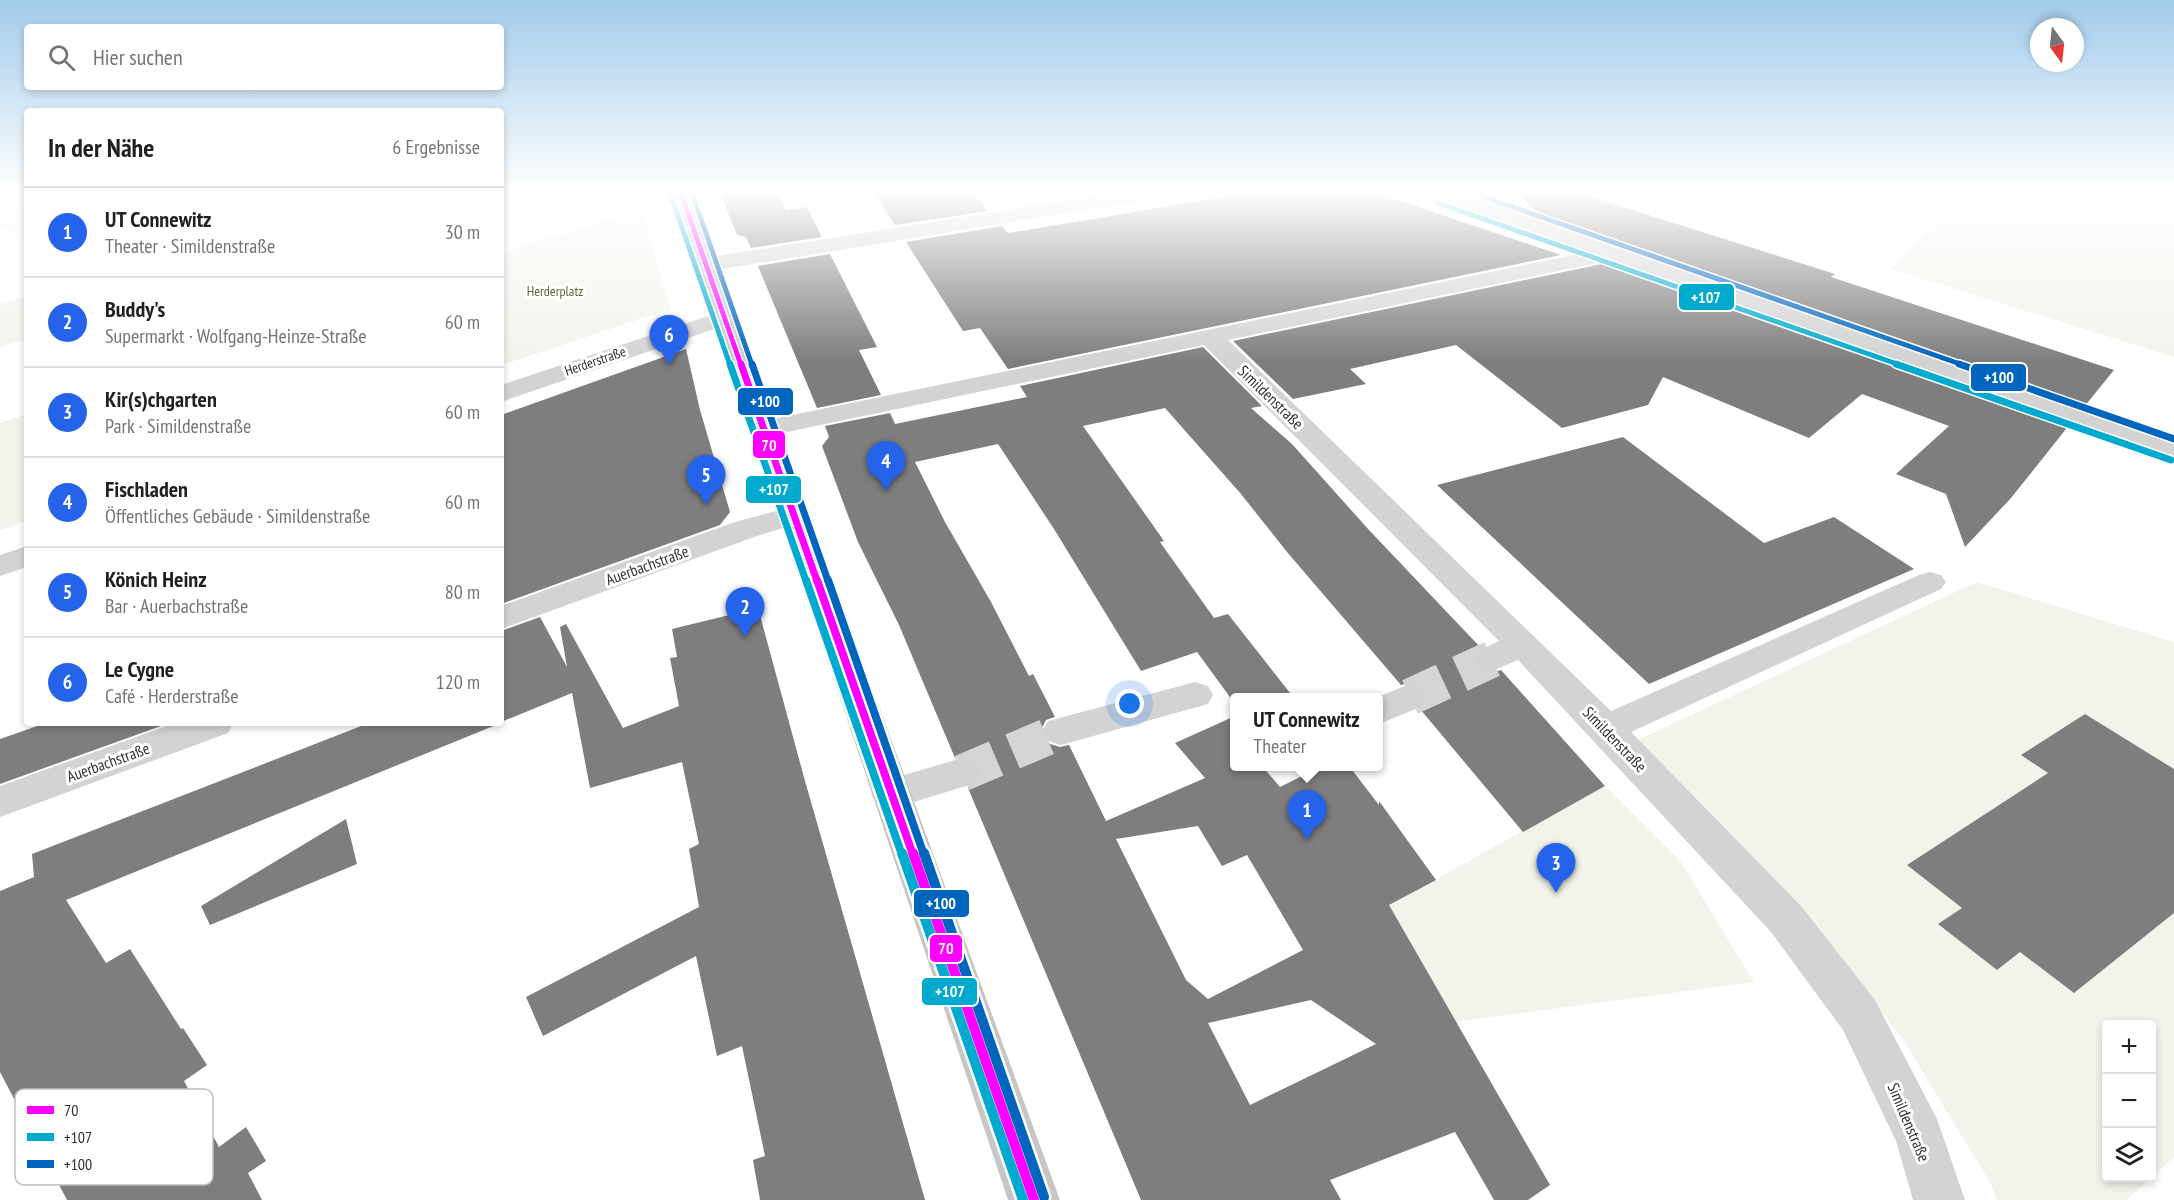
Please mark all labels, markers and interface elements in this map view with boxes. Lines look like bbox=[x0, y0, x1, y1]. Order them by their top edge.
north arrow bbox=[2030, 18, 2084, 72]
search box bbox=[24, 24, 504, 90]
icon: search bbox=[45, 41, 78, 74]
text: Hier suchen bbox=[93, 43, 183, 71]
text: In der Nähe bbox=[48, 131, 154, 164]
text: 6 Ergebnisse bbox=[392, 134, 480, 160]
text: UT Connewitz bbox=[105, 205, 212, 233]
text: 1 bbox=[63, 219, 72, 245]
text: 30 m bbox=[445, 219, 480, 245]
text: Theater · Simildenstraße bbox=[105, 233, 275, 259]
park label: Herderplatz bbox=[527, 282, 583, 300]
line badge: +107 bbox=[1678, 283, 1735, 311]
text: +107 bbox=[1691, 287, 1721, 307]
text: Buddy's bbox=[105, 295, 165, 323]
text: 2 bbox=[63, 309, 72, 335]
text: 60 m bbox=[445, 309, 480, 335]
pin: 6 bbox=[650, 316, 688, 365]
text: Supermarkt · Wolfgang-Heinze-Straße bbox=[105, 323, 366, 349]
street label: Herderstraße bbox=[562, 342, 628, 380]
street label: Simildenstraße bbox=[1234, 361, 1308, 433]
line badge: +100 bbox=[1970, 363, 2027, 392]
text: +100 bbox=[1984, 367, 2014, 387]
text: Kir(s)chgarten bbox=[105, 385, 217, 413]
line badge: +100 bbox=[737, 387, 794, 416]
text: +100 bbox=[750, 391, 780, 411]
text: 3 bbox=[63, 399, 72, 425]
text: 60 m bbox=[445, 399, 480, 425]
text: Park · Simildenstraße bbox=[105, 413, 251, 439]
line badge: 70 bbox=[752, 430, 786, 459]
text: 70 bbox=[761, 435, 777, 455]
pin: 4 bbox=[866, 442, 906, 491]
pin: 5 bbox=[686, 456, 726, 505]
text: Fischladen bbox=[105, 475, 188, 503]
line badge: +107 bbox=[745, 475, 802, 504]
text: +107 bbox=[759, 479, 789, 499]
text: 4 bbox=[63, 489, 72, 515]
text: 60 m bbox=[445, 489, 480, 515]
text: Öffentliches Gebäude · Simildenstraße bbox=[105, 503, 370, 529]
street label: Auerbachstraße bbox=[603, 541, 691, 589]
text: Könich Heinz bbox=[105, 565, 207, 593]
text: 5 bbox=[63, 579, 72, 605]
text: 80 m bbox=[445, 579, 480, 605]
pin: 2 bbox=[726, 588, 764, 637]
text: Bar · Auerbachstraße bbox=[105, 593, 248, 619]
text: Le Cygne bbox=[105, 655, 174, 683]
text: 6 bbox=[63, 669, 72, 695]
text: 120 m bbox=[436, 669, 480, 695]
text: Café · Herderstraße bbox=[105, 683, 239, 709]
your location bbox=[1115, 689, 1144, 718]
popup bbox=[1230, 693, 1383, 771]
street label: Simildenstraße bbox=[1579, 702, 1651, 776]
text: UT Connewitz bbox=[1253, 705, 1360, 733]
text: Theater bbox=[1253, 733, 1306, 759]
street label: Auerbachstraße bbox=[64, 738, 152, 786]
pin: 1 bbox=[1288, 790, 1326, 840]
pin: 3 bbox=[1536, 844, 1576, 893]
line badge: +100 bbox=[913, 889, 970, 918]
text: +100 bbox=[926, 893, 956, 913]
line badge: 70 bbox=[929, 934, 963, 963]
text: 70 bbox=[938, 938, 954, 958]
line badge: +107 bbox=[921, 977, 978, 1006]
text: +107 bbox=[935, 981, 965, 1001]
map controls bbox=[2102, 1020, 2156, 1182]
button: + bbox=[2102, 1020, 2156, 1074]
button: − bbox=[2102, 1074, 2156, 1128]
street label: Simildenstraße bbox=[1883, 1080, 1935, 1164]
legend bbox=[15, 1089, 213, 1185]
text: 70 bbox=[64, 1100, 78, 1120]
text: +107 bbox=[64, 1127, 92, 1147]
button: layers bbox=[2102, 1128, 2156, 1182]
text: +100 bbox=[64, 1154, 92, 1174]

